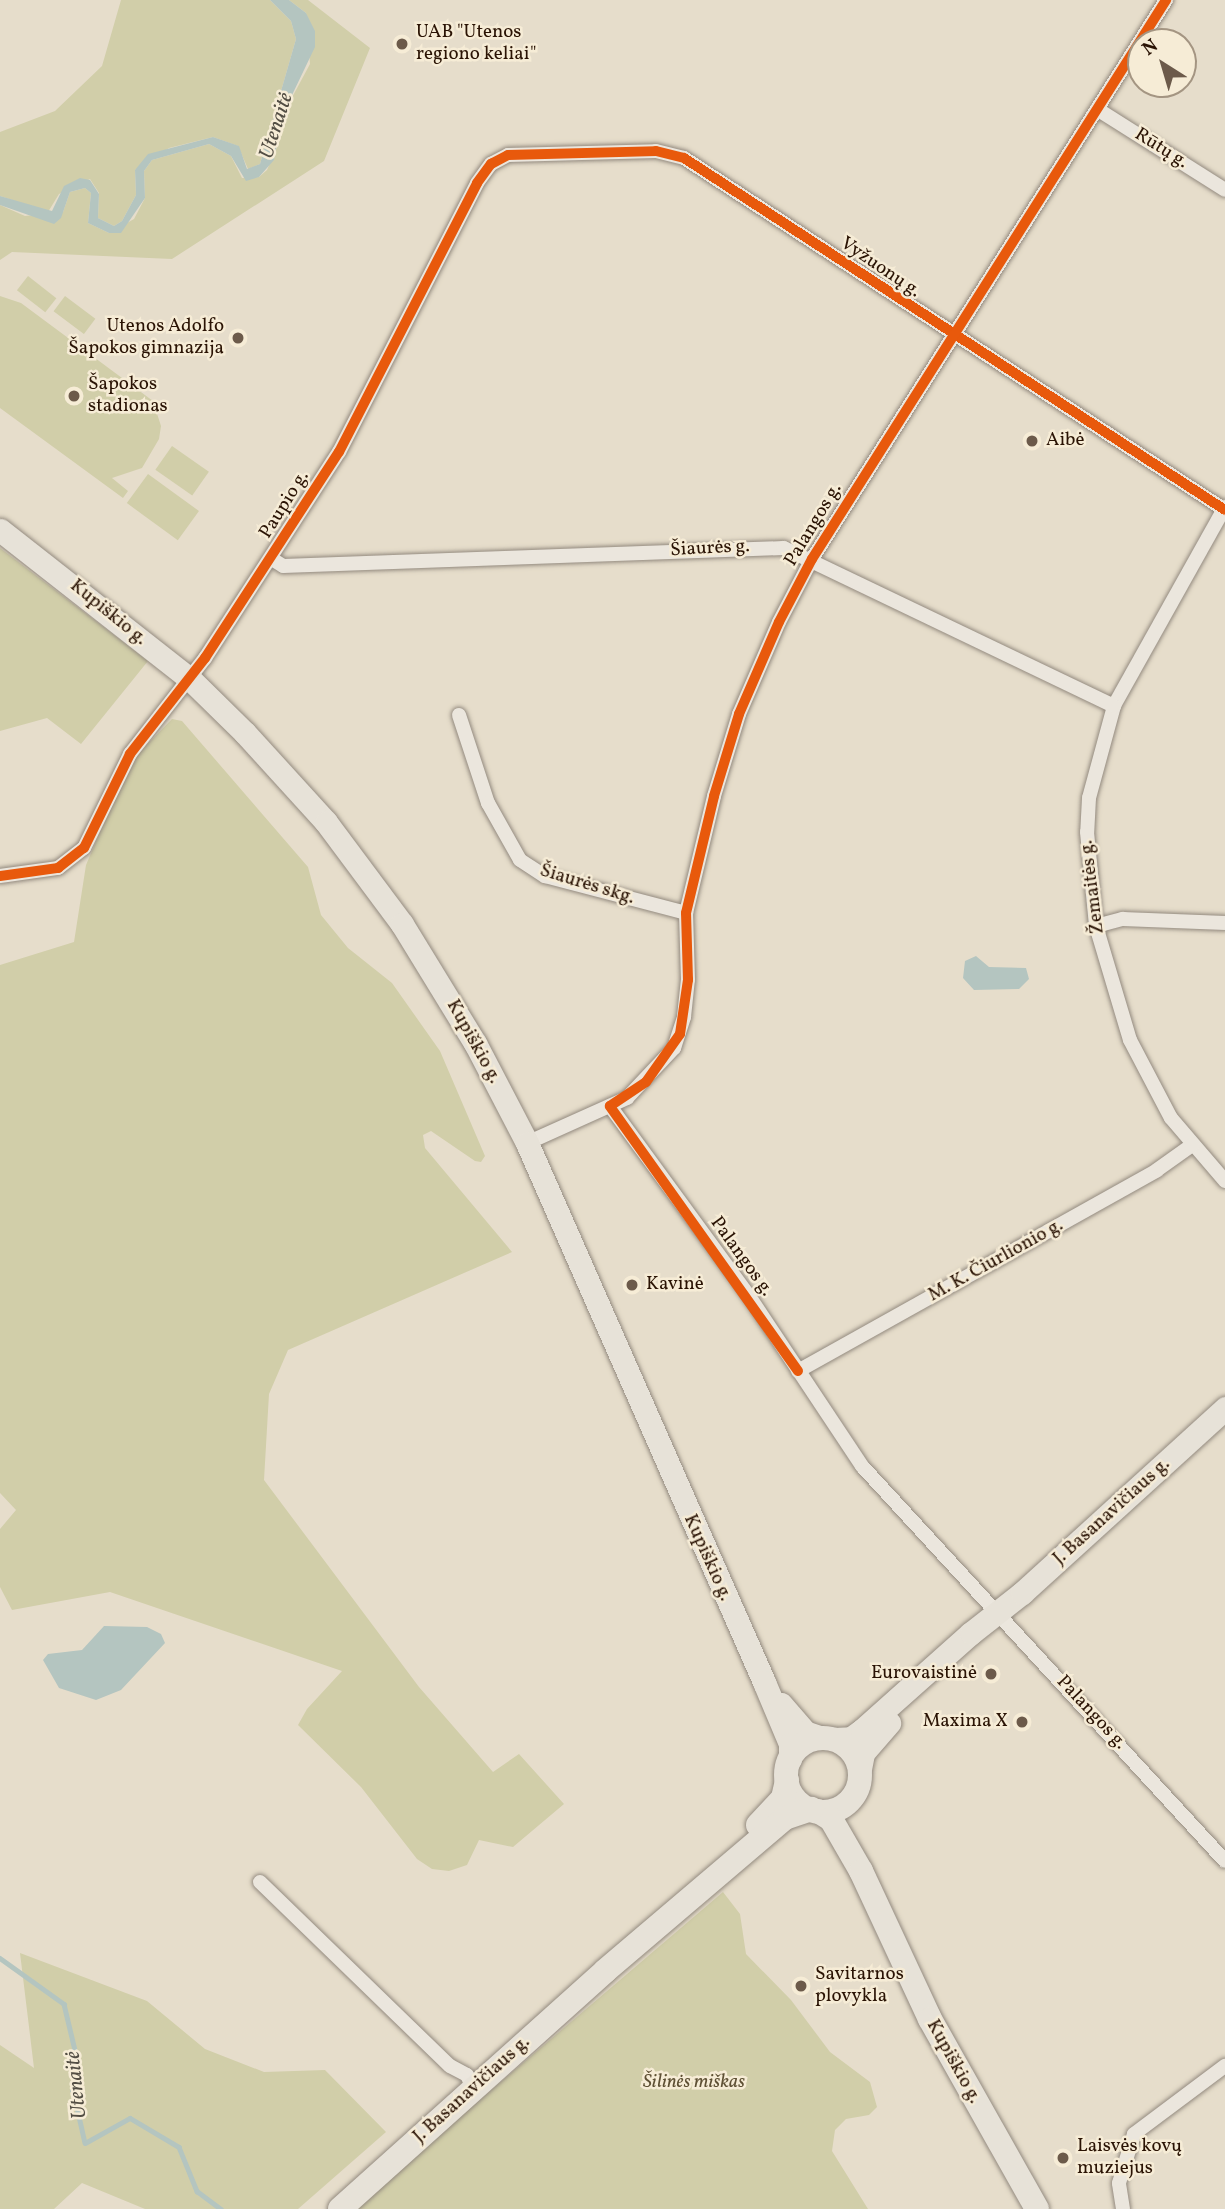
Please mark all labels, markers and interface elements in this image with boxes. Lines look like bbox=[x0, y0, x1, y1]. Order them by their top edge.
place label: UAB "Utenos regiono keliai" bbox=[416, 22, 536, 66]
north arrow bbox=[1127, 28, 1197, 98]
text: N bbox=[1137, 33, 1164, 62]
marker: UAB "Utenos regiono keliai" bbox=[394, 36, 410, 52]
water label: Utenaitė bbox=[254, 90, 300, 162]
street label: Rūtų g. bbox=[1130, 124, 1192, 174]
street label: Vyžuonų g. bbox=[835, 233, 925, 303]
place label: Utenos Adolfo Šapokos gimnazija bbox=[68, 316, 224, 360]
marker: Utenos Adolfo Šapokos gimnazija bbox=[230, 330, 246, 346]
place label: Šapokos stadionas bbox=[88, 374, 168, 418]
marker: Šapokos stadionas bbox=[66, 388, 82, 404]
place label: Aibė bbox=[1046, 430, 1084, 452]
marker: Aibė bbox=[1024, 433, 1040, 449]
street label: Paupio g. bbox=[255, 467, 315, 543]
street label: Palangos g. bbox=[780, 479, 848, 571]
street label: Šiaurės g. bbox=[670, 536, 750, 562]
street label: Kupiškio g. bbox=[65, 575, 151, 651]
street label: Žemaitės g. bbox=[1076, 839, 1110, 935]
street label: Šiaurės skg. bbox=[537, 860, 637, 910]
street label: Kupiškio g. bbox=[441, 996, 505, 1088]
street label: Palangos g. bbox=[704, 1213, 778, 1301]
street label: M. K. Čiurlionio g. bbox=[925, 1215, 1067, 1307]
place label: Kavinė bbox=[646, 1274, 704, 1296]
marker: Kavinė bbox=[624, 1277, 640, 1293]
street label: J. Basanavičiaus g. bbox=[1049, 1454, 1175, 1570]
street label: Kupiškio g. bbox=[678, 1511, 736, 1605]
place label: Eurovaistinė bbox=[871, 1663, 977, 1685]
marker: Eurovaistinė bbox=[983, 1666, 999, 1682]
street label: Palangos g. bbox=[1051, 1671, 1131, 1755]
place label: Maxima X bbox=[923, 1711, 1008, 1733]
marker: Maxima X bbox=[1014, 1714, 1030, 1730]
place label: Savitarnos plovykla bbox=[815, 1964, 904, 2008]
marker: Savitarnos plovykla bbox=[793, 1978, 809, 1994]
street label: Kupiškio g. bbox=[921, 2016, 985, 2108]
street label: J. Basanavičiaus g. bbox=[409, 2032, 535, 2148]
water label: Utenaitė bbox=[61, 2050, 93, 2120]
park label: Šilinės miškas bbox=[643, 2072, 745, 2094]
place label: Laisvės kovų muziejus bbox=[1077, 2136, 1182, 2180]
marker: Laisvės kovų muziejus bbox=[1055, 2150, 1071, 2166]

